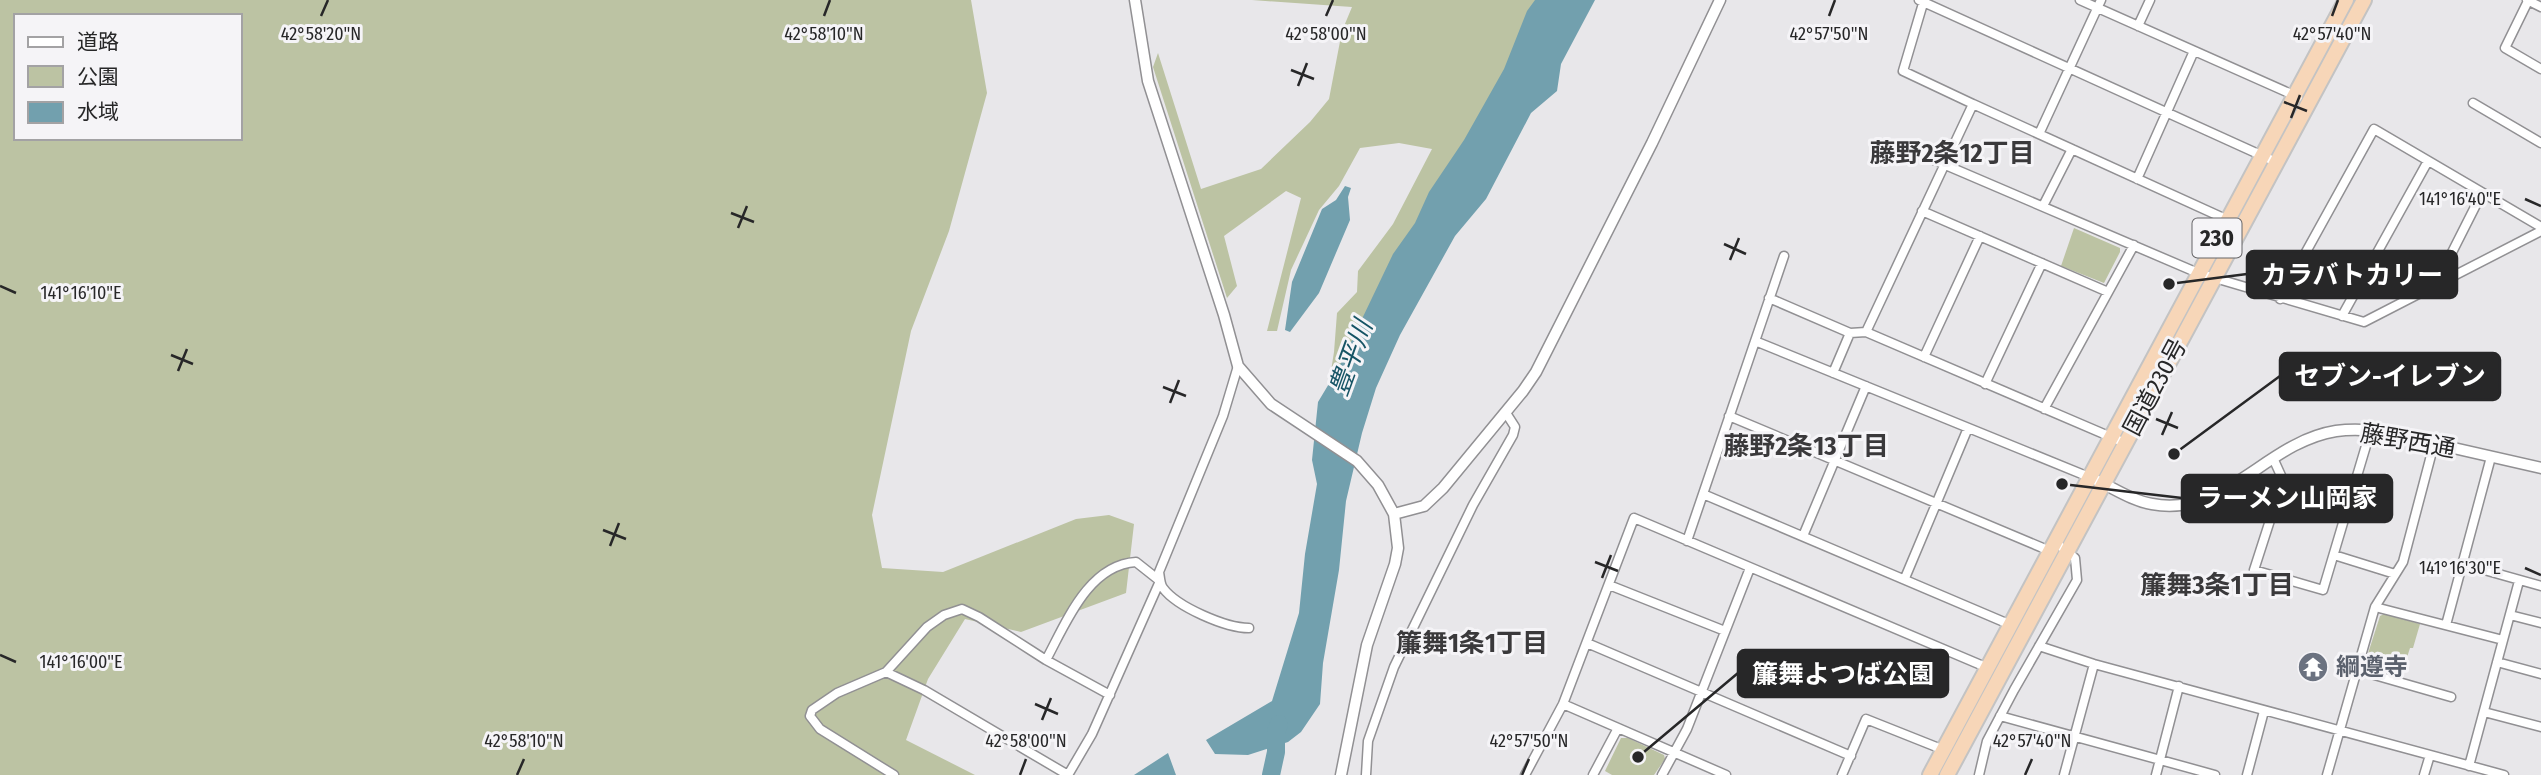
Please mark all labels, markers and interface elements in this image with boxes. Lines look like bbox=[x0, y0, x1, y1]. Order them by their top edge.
legend bbox=[14, 14, 242, 140]
text: 42°58'20"N bbox=[281, 23, 361, 45]
text: 42°58'10"N bbox=[784, 23, 864, 45]
text: 42°58'00"N bbox=[1285, 23, 1367, 45]
text: 42°57'50"N bbox=[1789, 23, 1869, 45]
text: 42°57'40"N bbox=[2293, 23, 2371, 45]
text: 道路 bbox=[77, 29, 119, 55]
text: 公園 bbox=[77, 64, 119, 90]
text: 水域 bbox=[77, 99, 119, 125]
district label: 藤野2条12丁目 bbox=[1869, 138, 2035, 169]
text: 141°16'40"E bbox=[2419, 188, 2501, 210]
road number: 230 bbox=[2192, 218, 2242, 258]
callout: カラバトカリー bbox=[2247, 251, 2457, 298]
text: カラバトカリー bbox=[2261, 260, 2443, 291]
text: 141°16'10"E bbox=[41, 282, 121, 304]
water label: 豊平川 bbox=[1323, 313, 1380, 400]
street label: 国道230号 bbox=[2118, 334, 2192, 440]
callout: セブン-イレブン bbox=[2280, 353, 2500, 400]
text: セブン-イレブン bbox=[2294, 361, 2486, 392]
street label: 藤野西通 bbox=[2358, 419, 2458, 463]
district label: 藤野2条13丁目 bbox=[1723, 431, 1889, 462]
callout: ラーメン山岡家 bbox=[2182, 475, 2392, 522]
text: ラーメン山岡家 bbox=[2197, 483, 2377, 514]
text: 141°16'30"E bbox=[2419, 557, 2501, 579]
district label: 簾舞3条1丁目 bbox=[2140, 570, 2294, 601]
district label: 簾舞1条1丁目 bbox=[1396, 628, 1548, 659]
callout: 簾舞よつば公園 bbox=[1738, 650, 1948, 697]
temple icon: 綱遵寺 bbox=[2296, 650, 2330, 684]
text: 141°16'00"E bbox=[39, 651, 123, 673]
place label: 綱遵寺 bbox=[2336, 653, 2408, 681]
text: 簾舞よつば公園 bbox=[1752, 659, 1934, 690]
text: 42°58'10"N bbox=[484, 730, 564, 752]
text: 42°58'00"N bbox=[985, 730, 1067, 752]
text: 42°57'50"N bbox=[1489, 730, 1569, 752]
text: 42°57'40"N bbox=[1993, 730, 2071, 752]

